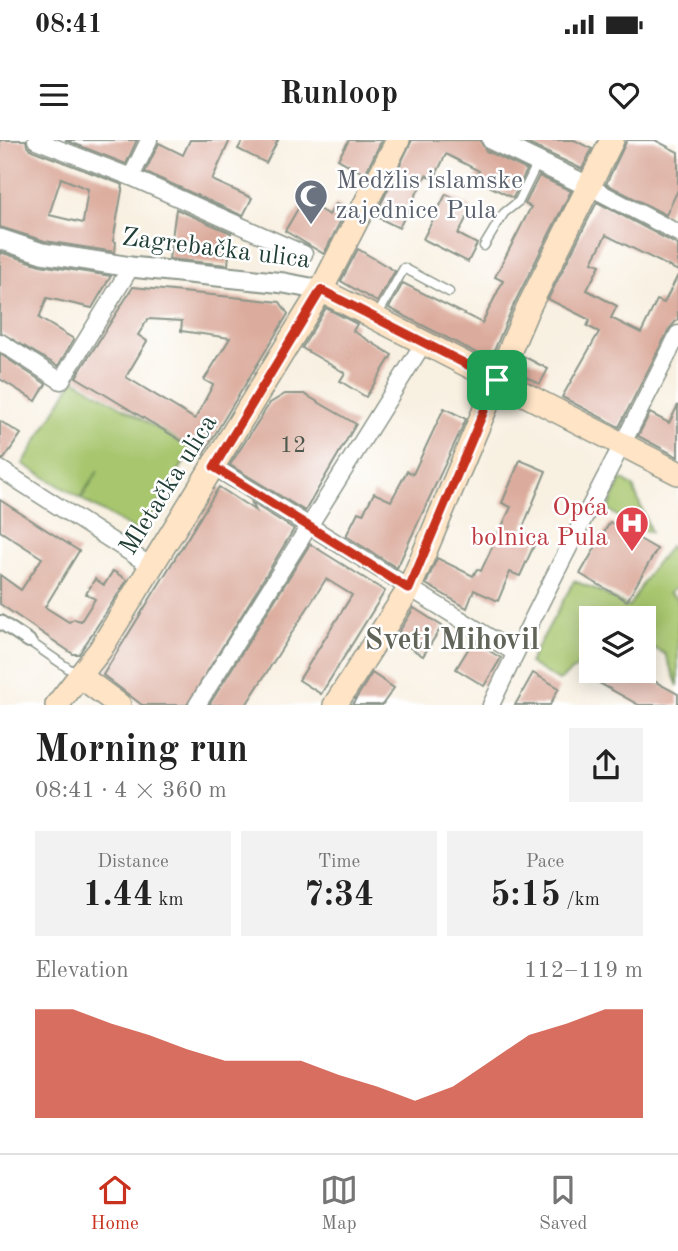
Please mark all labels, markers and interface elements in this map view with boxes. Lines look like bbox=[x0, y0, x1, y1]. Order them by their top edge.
text: 08:41 bbox=[35, 12, 103, 38]
icon: menu bbox=[35, 76, 73, 114]
icon: heart bbox=[605, 76, 643, 114]
text: Runloop bbox=[280, 79, 398, 111]
place label: Medžlis islamske zajednice Pula bbox=[336, 168, 523, 224]
mosque icon: Medžlis islamske zajednice Pula bbox=[292, 177, 330, 226]
street label: Zagrebačka ulica bbox=[120, 225, 312, 273]
pin bbox=[467, 350, 527, 410]
icon: arrive bbox=[478, 361, 516, 399]
street label: Mletačka ulica bbox=[116, 410, 222, 560]
house number: 12 bbox=[280, 434, 306, 457]
place label: Opća bolnica Pula bbox=[471, 495, 608, 551]
hospital icon: Opća bolnica Pula bbox=[613, 504, 651, 553]
map controls bbox=[579, 606, 656, 683]
button: layers bbox=[579, 606, 656, 683]
district label: Sveti Mihovil bbox=[365, 626, 539, 656]
button: share bbox=[569, 728, 643, 802]
text: Morning run bbox=[35, 732, 248, 770]
text: 08:41 · 4 × 360 m bbox=[35, 779, 227, 802]
text: Distance bbox=[97, 853, 169, 872]
text: Time bbox=[318, 853, 360, 872]
text: Pace bbox=[526, 853, 564, 872]
text: 1.44 bbox=[83, 878, 153, 913]
text: 7:34 bbox=[304, 878, 374, 913]
text: 5:15 bbox=[490, 878, 561, 913]
text: km bbox=[153, 891, 184, 910]
text: /km bbox=[561, 891, 600, 910]
text: Elevation bbox=[35, 959, 129, 982]
text: 112–119 m bbox=[524, 959, 643, 982]
tab: Home bbox=[91, 1171, 139, 1236]
tab: Map bbox=[320, 1171, 358, 1236]
tab: Saved bbox=[539, 1171, 587, 1236]

